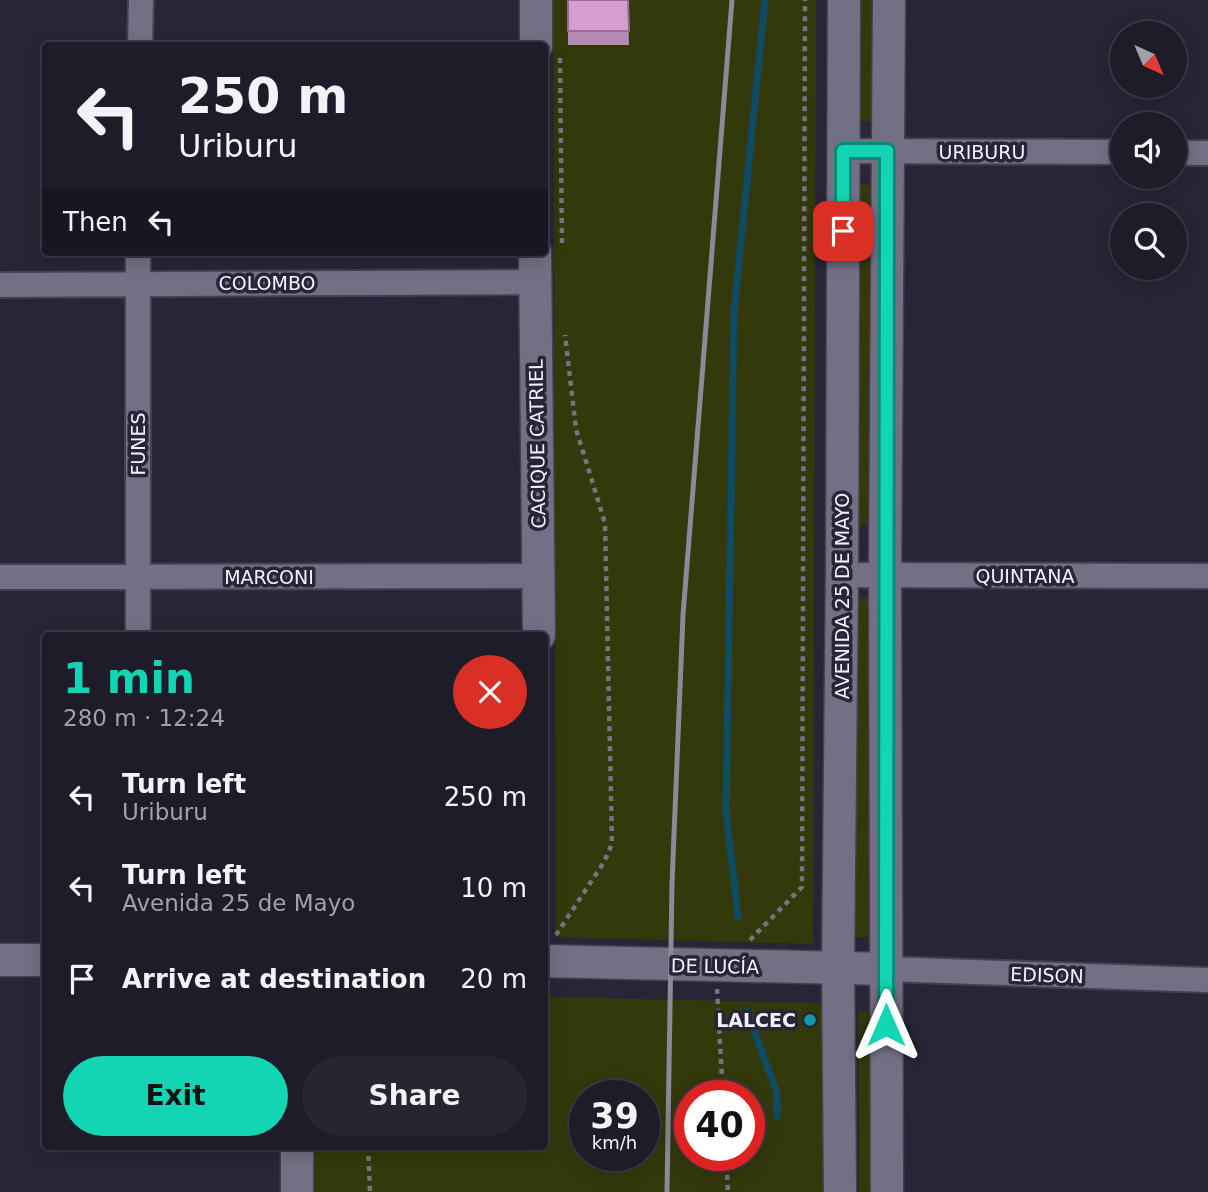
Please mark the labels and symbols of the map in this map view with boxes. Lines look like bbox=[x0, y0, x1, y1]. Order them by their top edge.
north arrow bbox=[1110, 21, 1186, 98]
street label: URIBURU bbox=[939, 141, 1025, 163]
pin bbox=[813, 201, 873, 261]
street label: COLOMBO bbox=[218, 272, 316, 294]
street label: CACIQUE CATRIEL bbox=[525, 359, 549, 529]
street label: FUNES bbox=[127, 412, 149, 476]
street label: AVENIDA 25 DE MAYO bbox=[831, 493, 853, 699]
street label: QUINTANA bbox=[975, 565, 1075, 587]
street label: MARCONI bbox=[224, 566, 314, 588]
street label: DE LUCÍA bbox=[671, 954, 759, 978]
street label: EDISON bbox=[1010, 963, 1084, 987]
position arrow bbox=[849, 988, 923, 1062]
place label: LALCEC bbox=[716, 1009, 796, 1031]
marker: LALCEC bbox=[802, 1012, 818, 1028]
speed limit sign: 40 bbox=[674, 1080, 765, 1171]

